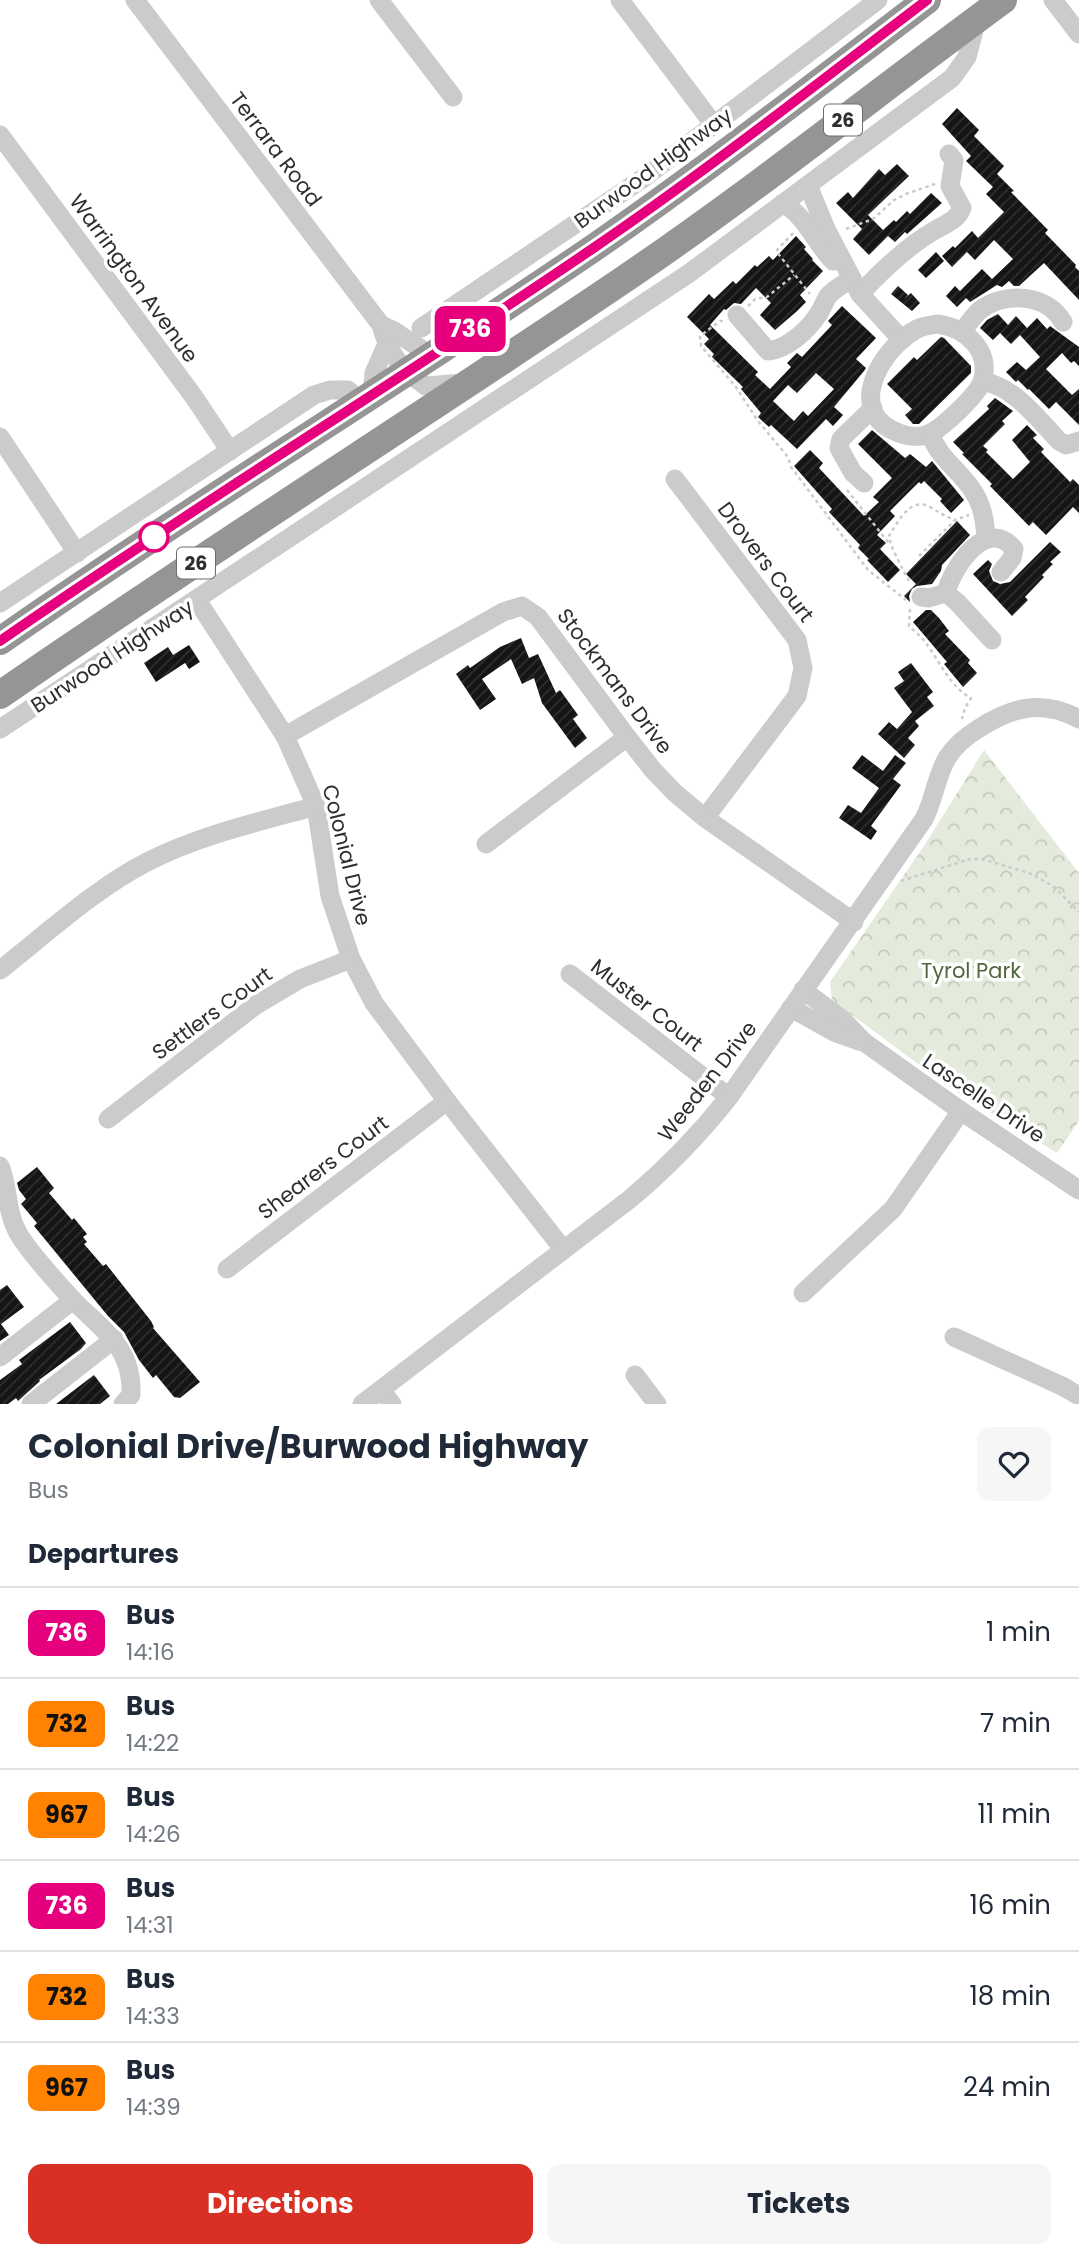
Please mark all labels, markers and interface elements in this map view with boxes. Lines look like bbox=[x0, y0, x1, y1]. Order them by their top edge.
street label: Terrara Road bbox=[223, 86, 329, 212]
street label: Burwood Highway bbox=[568, 101, 738, 235]
road number: 26 bbox=[824, 104, 862, 136]
street label: Warrington Avenue bbox=[63, 188, 205, 368]
line badge: 736 bbox=[430, 306, 510, 352]
text: 736 bbox=[449, 312, 491, 345]
street label: Drovers Court bbox=[711, 496, 821, 628]
unlabelled marker bbox=[139, 522, 169, 552]
road number: 26 bbox=[177, 548, 215, 578]
street label: Burwood Highway bbox=[25, 592, 199, 720]
street label: Stockmans Drive bbox=[551, 602, 679, 760]
street label: Colonial Drive bbox=[315, 781, 379, 929]
street label: Muster Court bbox=[585, 952, 709, 1058]
park label: Tyrol Park bbox=[921, 956, 1021, 985]
street label: Settlers Court bbox=[146, 960, 278, 1066]
street label: Weeden Drive bbox=[651, 1015, 763, 1147]
street label: Lascelle Drive bbox=[917, 1046, 1051, 1150]
street label: Shearers Court bbox=[252, 1108, 394, 1226]
text: Colonial Drive/Burwood Highway bbox=[28, 1423, 588, 1470]
button: heart bbox=[977, 1427, 1051, 1501]
text: Bus bbox=[28, 1474, 69, 1506]
text: Departures bbox=[28, 1536, 179, 1572]
text: Bus bbox=[126, 1597, 175, 1633]
text: 1 min bbox=[986, 1614, 1051, 1650]
text: 736 bbox=[45, 1616, 88, 1649]
text: 14:16 bbox=[126, 1636, 175, 1668]
text: Bus bbox=[126, 1688, 175, 1724]
text: 7 min bbox=[980, 1705, 1051, 1741]
text: 732 bbox=[46, 1707, 87, 1740]
text: 14:22 bbox=[126, 1727, 179, 1759]
text: Bus bbox=[126, 1779, 175, 1815]
text: 11 min bbox=[978, 1796, 1051, 1832]
text: 967 bbox=[45, 1798, 88, 1831]
text: 14:26 bbox=[126, 1818, 181, 1850]
text: Bus bbox=[126, 1870, 175, 1906]
text: 16 min bbox=[969, 1887, 1051, 1923]
text: 736 bbox=[45, 1889, 88, 1922]
text: 14:31 bbox=[126, 1909, 174, 1941]
text: Bus bbox=[126, 1961, 175, 1997]
text: 18 min bbox=[970, 1978, 1051, 2014]
text: 732 bbox=[46, 1980, 87, 2013]
text: 14:33 bbox=[126, 2000, 180, 2032]
text: Bus bbox=[126, 2052, 175, 2088]
text: 24 min bbox=[963, 2069, 1051, 2105]
text: 967 bbox=[45, 2071, 88, 2104]
text: 14:39 bbox=[126, 2091, 181, 2123]
button: Directions bbox=[28, 2164, 533, 2244]
button: Tickets bbox=[547, 2164, 1051, 2244]

